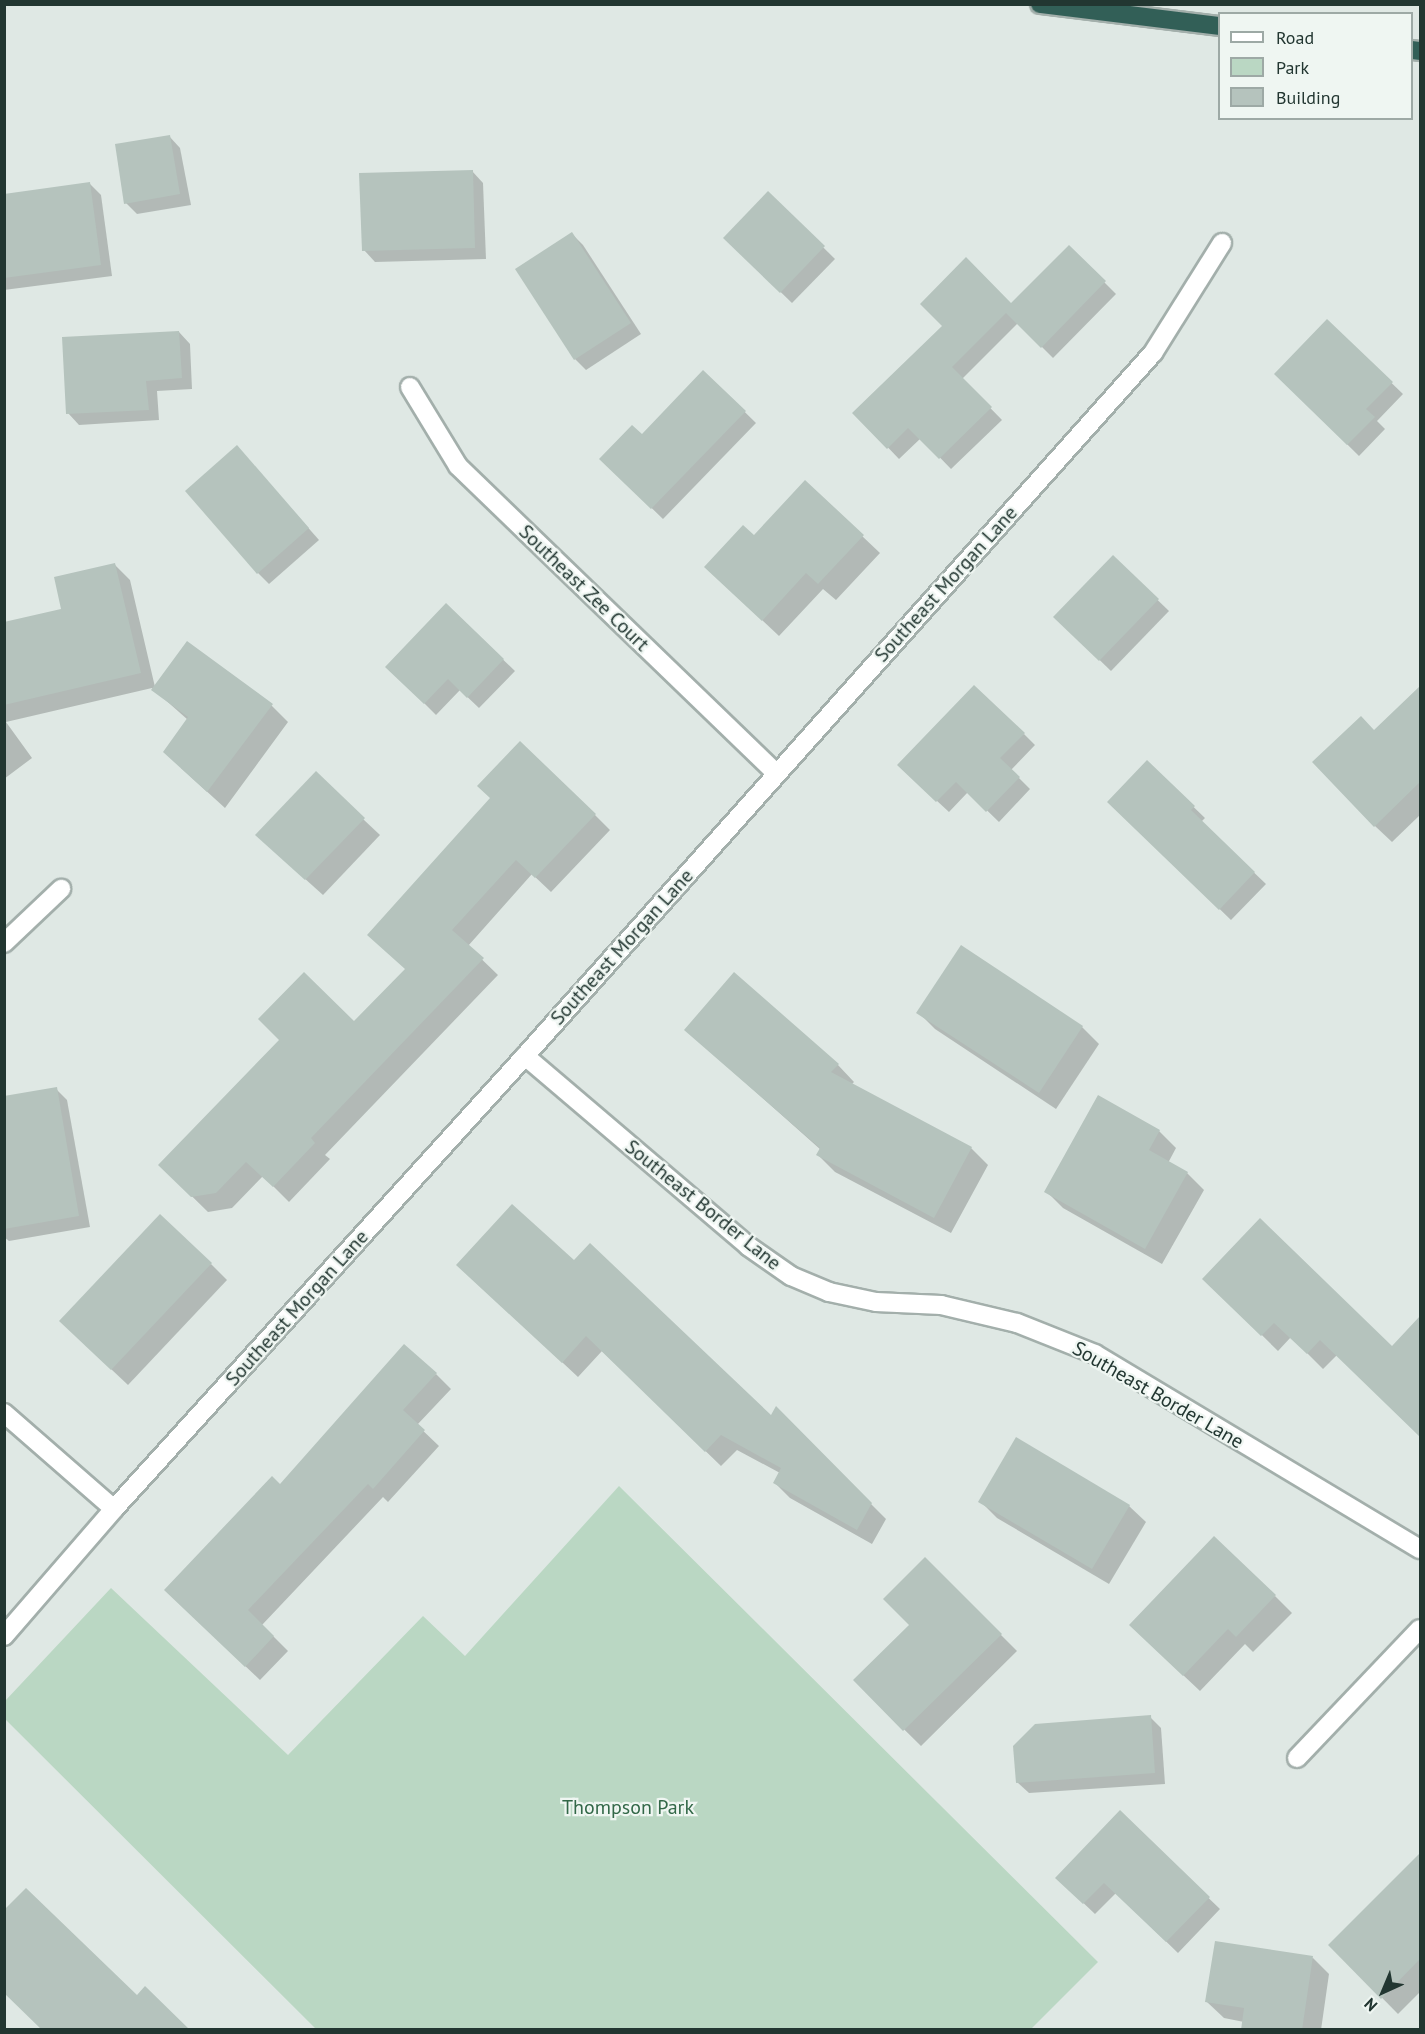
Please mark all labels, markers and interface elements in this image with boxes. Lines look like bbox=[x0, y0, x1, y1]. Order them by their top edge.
legend bbox=[1218, 12, 1413, 120]
text: Road bbox=[1276, 26, 1314, 49]
text: Park bbox=[1276, 56, 1309, 79]
text: Building bbox=[1276, 86, 1340, 109]
street label: Southeast Morgan Lane bbox=[870, 501, 1022, 667]
street label: Southeast Zee Court bbox=[514, 520, 654, 656]
street label: Southeast Morgan Lane bbox=[546, 864, 698, 1030]
street label: Southeast Border Lane bbox=[620, 1135, 786, 1275]
street label: Southeast Morgan Lane bbox=[221, 1225, 373, 1391]
street label: Southeast Border Lane bbox=[1068, 1336, 1248, 1454]
park label: Thompson Park bbox=[562, 1795, 694, 1819]
north arrow bbox=[1353, 1962, 1413, 2022]
text: N bbox=[1360, 1994, 1381, 2016]

